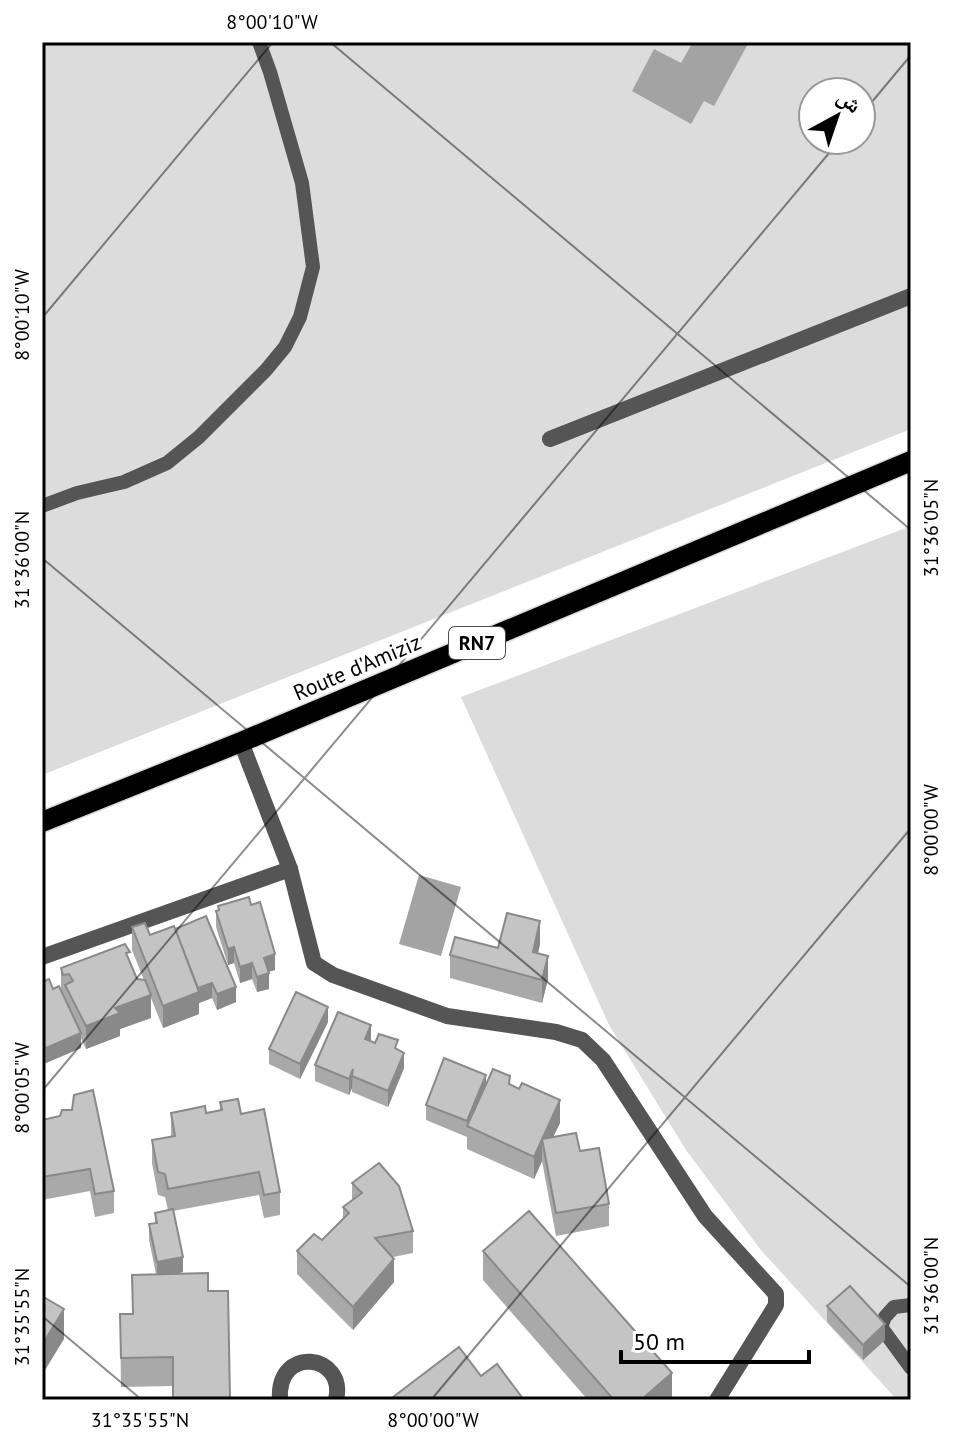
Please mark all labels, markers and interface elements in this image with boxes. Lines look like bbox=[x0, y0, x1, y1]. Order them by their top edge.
text: 8°00'10"W bbox=[226, 9, 318, 35]
north arrow bbox=[797, 76, 877, 156]
text: ش bbox=[832, 82, 868, 119]
text: 8°00'10"W bbox=[9, 269, 35, 361]
text: 31°36'05"N bbox=[918, 479, 944, 577]
text: 31°36'00"N bbox=[9, 511, 35, 609]
road number: RN7 bbox=[449, 627, 505, 659]
street label: Route d'Amiziz bbox=[289, 628, 425, 706]
text: 8°00'00"W bbox=[918, 784, 944, 876]
text: 8°00'05"W bbox=[9, 1042, 35, 1134]
text: 31°36'00"N bbox=[918, 1237, 944, 1335]
text: 31°35'55"N bbox=[9, 1268, 35, 1366]
scale bar bbox=[621, 1314, 809, 1364]
text: 50 m bbox=[633, 1326, 685, 1357]
text: 31°35'55"N bbox=[91, 1407, 189, 1433]
text: 8°00'00"W bbox=[387, 1407, 479, 1433]

